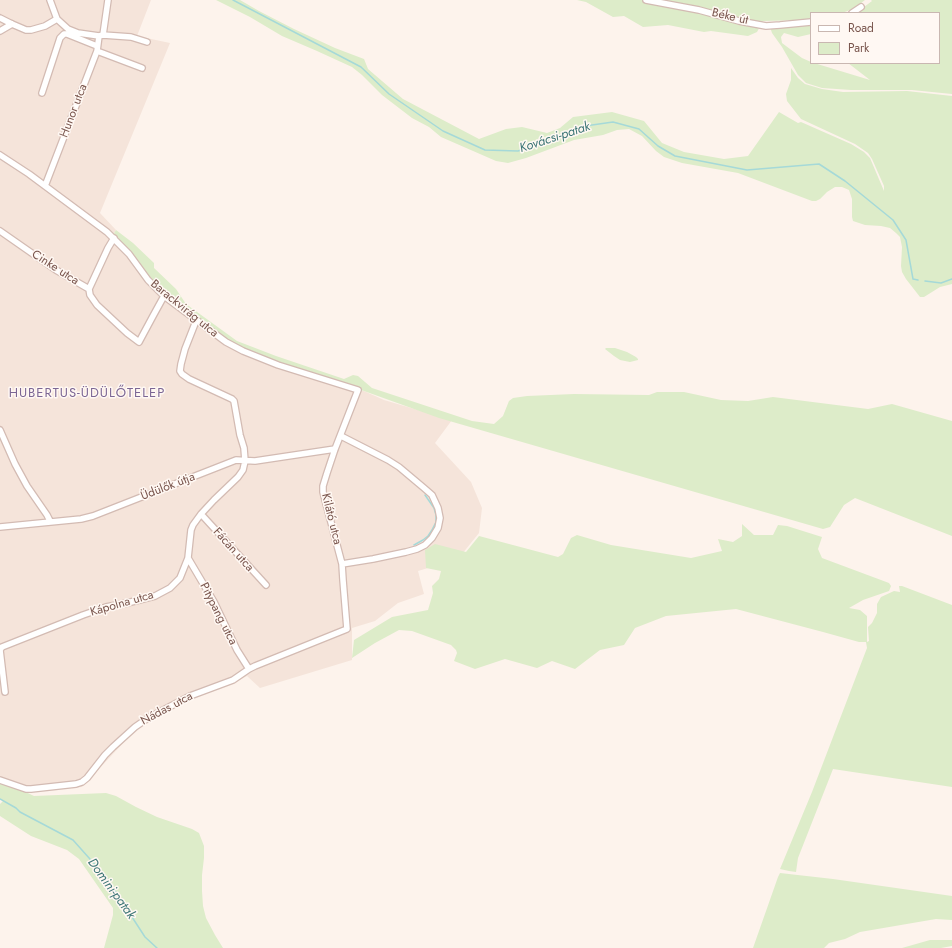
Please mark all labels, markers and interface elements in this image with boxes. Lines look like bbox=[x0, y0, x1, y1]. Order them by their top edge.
street label: Béke út bbox=[710, 6, 750, 28]
legend bbox=[810, 12, 940, 64]
text: Road bbox=[848, 19, 874, 37]
text: Park bbox=[848, 39, 869, 57]
street label: Hunor utca bbox=[57, 82, 91, 140]
water label: Kovácsi-patak bbox=[518, 119, 592, 157]
street label: Cinke utca bbox=[29, 247, 81, 289]
street label: Barackvirág utca bbox=[147, 277, 221, 341]
district label: HUBERTUS-ÜDÜLŐTELEP bbox=[9, 386, 165, 402]
street label: Üdülők útja bbox=[139, 470, 197, 504]
street label: Kilátó utca bbox=[318, 492, 344, 546]
street label: Fácán utca bbox=[210, 525, 256, 575]
street label: Pitypang utca bbox=[196, 580, 240, 648]
street label: Kápolna utca bbox=[89, 588, 155, 620]
street label: Nádas utca bbox=[139, 689, 195, 729]
water label: Domini-patak bbox=[84, 856, 138, 922]

